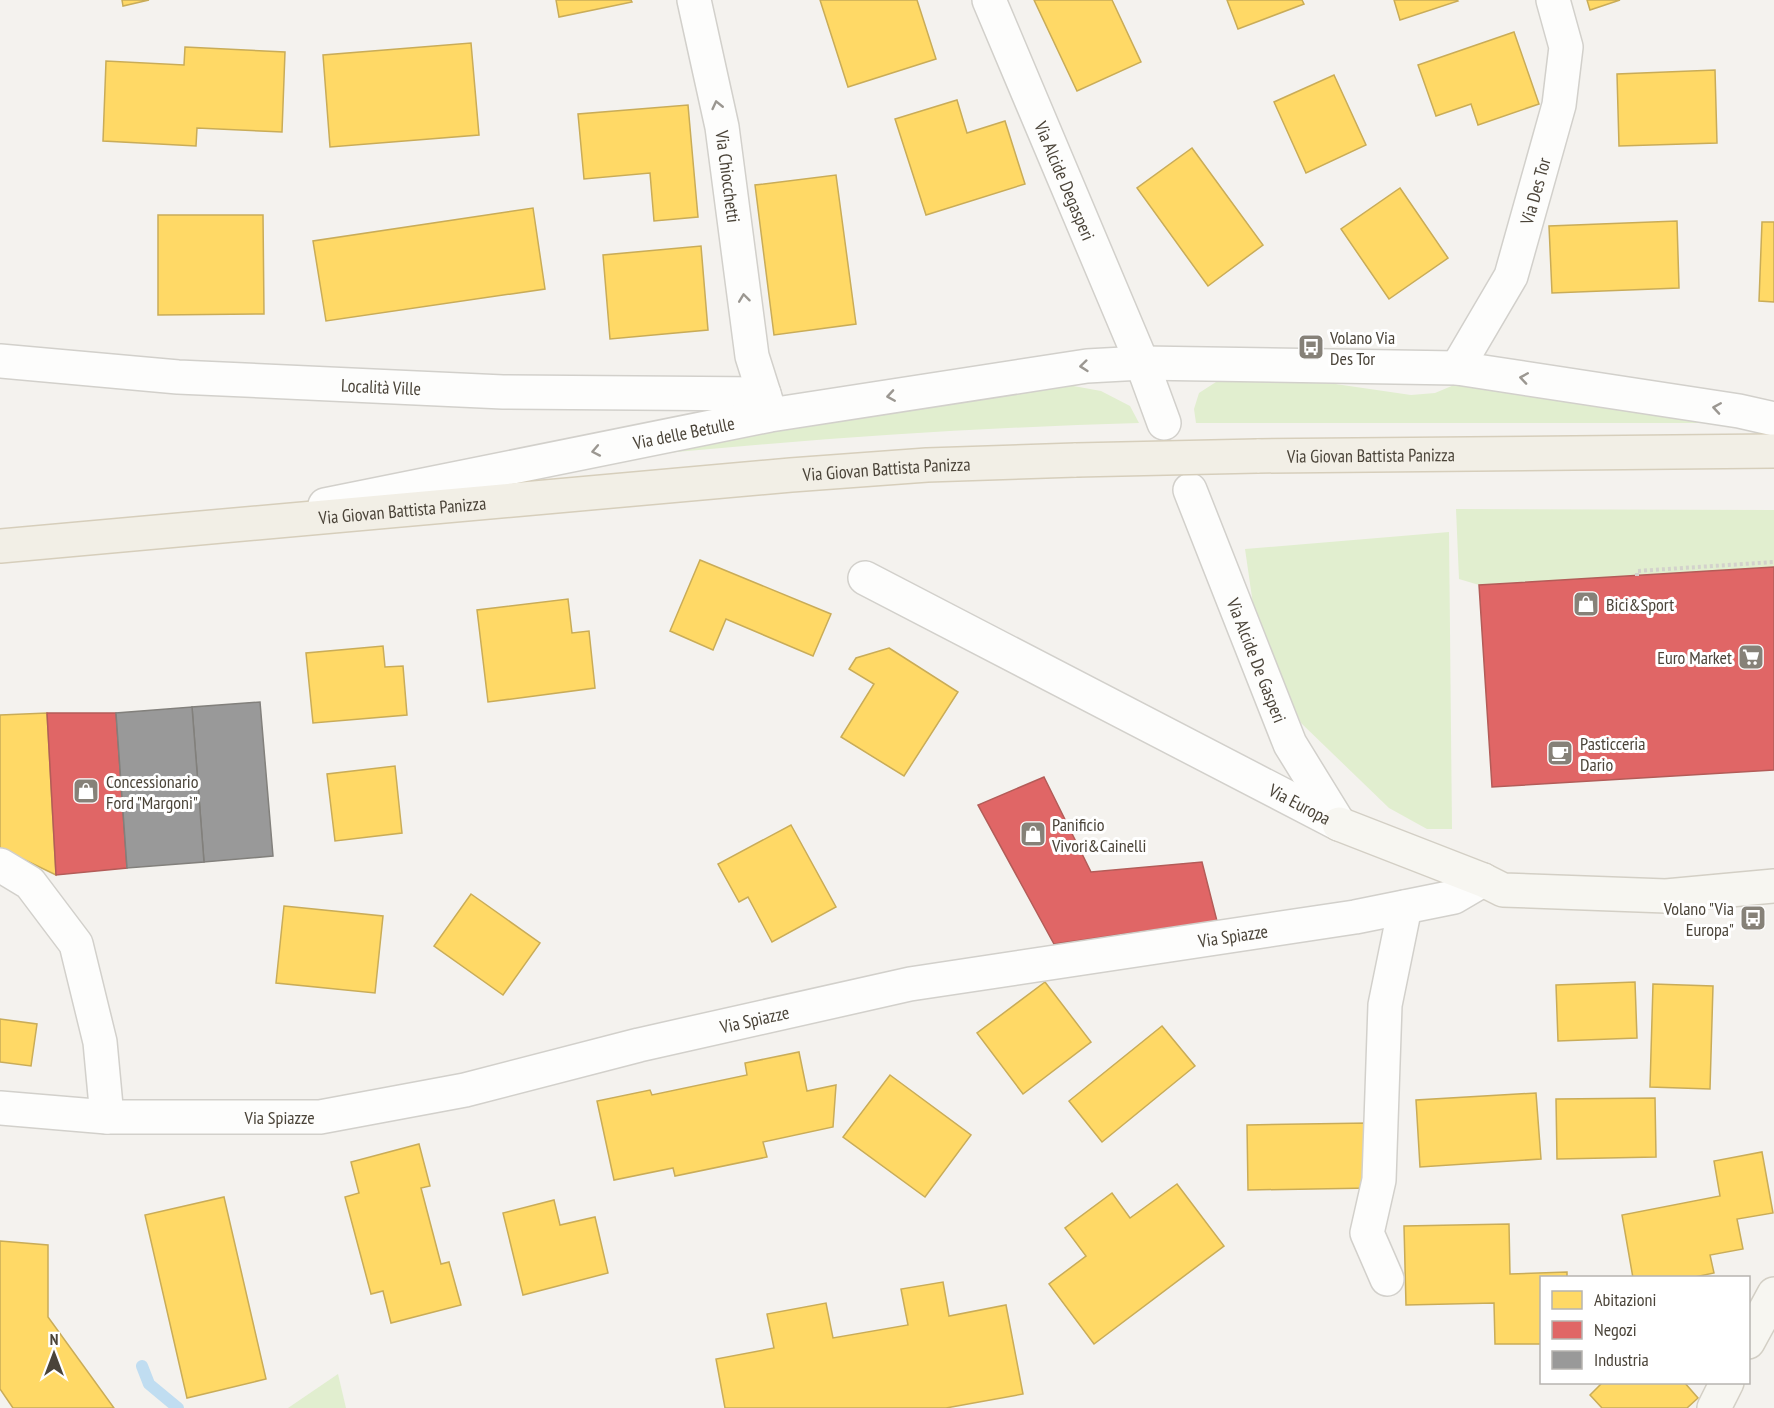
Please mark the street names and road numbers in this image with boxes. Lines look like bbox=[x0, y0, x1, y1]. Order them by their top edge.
street label: Via Alcide Degasperi bbox=[1030, 117, 1100, 244]
street label: Via Chiocchetti bbox=[711, 128, 746, 224]
street label: Via Des Tor bbox=[1514, 155, 1555, 228]
street label: Località Ville bbox=[341, 373, 421, 400]
street label: Via delle Betulle bbox=[630, 411, 736, 454]
street label: Via Giovan Battista Panizza bbox=[1286, 443, 1455, 467]
street label: Via Giovan Battista Panizza bbox=[801, 452, 971, 486]
street label: Via Giovan Battista Panizza bbox=[317, 491, 487, 529]
street label: Via Alcide De Gasperi bbox=[1222, 594, 1292, 726]
street label: Via Europa bbox=[1264, 778, 1335, 829]
street label: Via Spiazze bbox=[1196, 919, 1269, 952]
street label: Via Spiazze bbox=[717, 1000, 791, 1038]
street label: Via Spiazze bbox=[244, 1106, 315, 1129]

